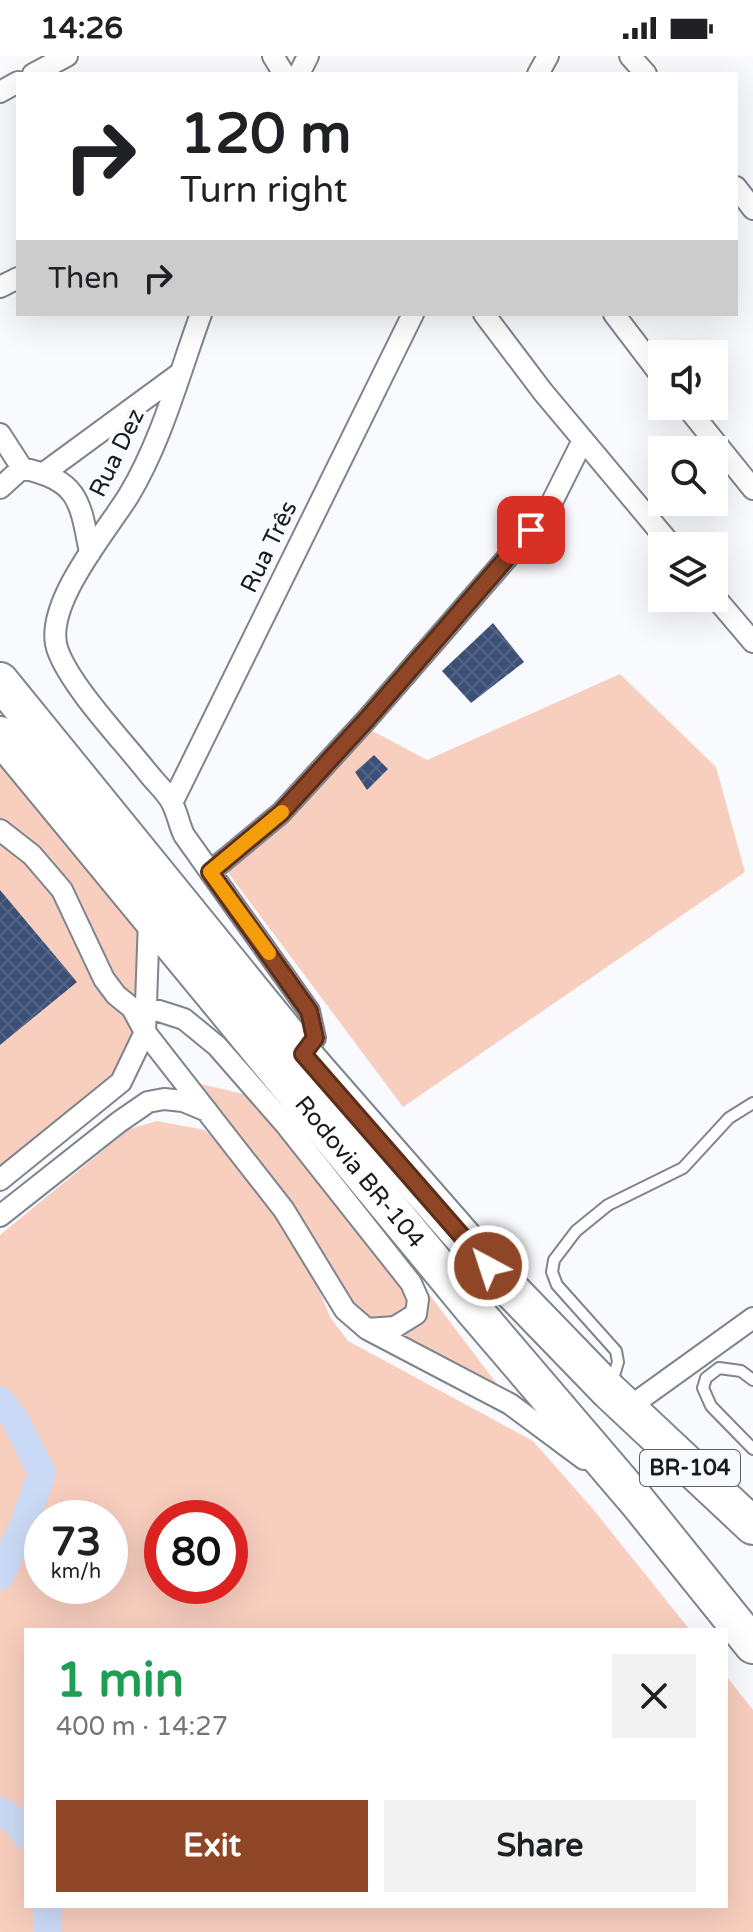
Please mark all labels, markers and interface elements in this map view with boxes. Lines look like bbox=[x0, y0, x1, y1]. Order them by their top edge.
text: 14:26 bbox=[40, 10, 123, 47]
text: 120 m bbox=[180, 101, 351, 168]
icon: right bbox=[48, 104, 152, 208]
text: Turn right bbox=[180, 169, 347, 212]
icon: right bbox=[136, 256, 180, 300]
text: Then bbox=[48, 260, 120, 297]
map controls bbox=[648, 340, 728, 612]
button: sound bbox=[648, 340, 728, 420]
street label: Rua Dez bbox=[83, 404, 151, 502]
button: search bbox=[648, 436, 728, 516]
street label: Rua Três bbox=[234, 496, 304, 598]
pin bbox=[497, 496, 565, 564]
icon: arrive bbox=[509, 508, 553, 552]
button: layers bbox=[648, 532, 728, 612]
street label: Rodovia BR-104 bbox=[289, 1090, 431, 1254]
position arrow bbox=[446, 1224, 530, 1308]
road number: BR-104 bbox=[640, 1450, 740, 1486]
speed limit sign: 80 bbox=[144, 1500, 248, 1604]
text: 73 bbox=[51, 1518, 101, 1566]
text: km/h bbox=[51, 1560, 101, 1584]
text: 1 min bbox=[56, 1652, 184, 1710]
button: close bbox=[612, 1654, 696, 1738]
text: 400 m · 14:27 bbox=[56, 1711, 228, 1742]
button: Exit bbox=[56, 1800, 368, 1892]
button: Share bbox=[384, 1800, 696, 1892]

